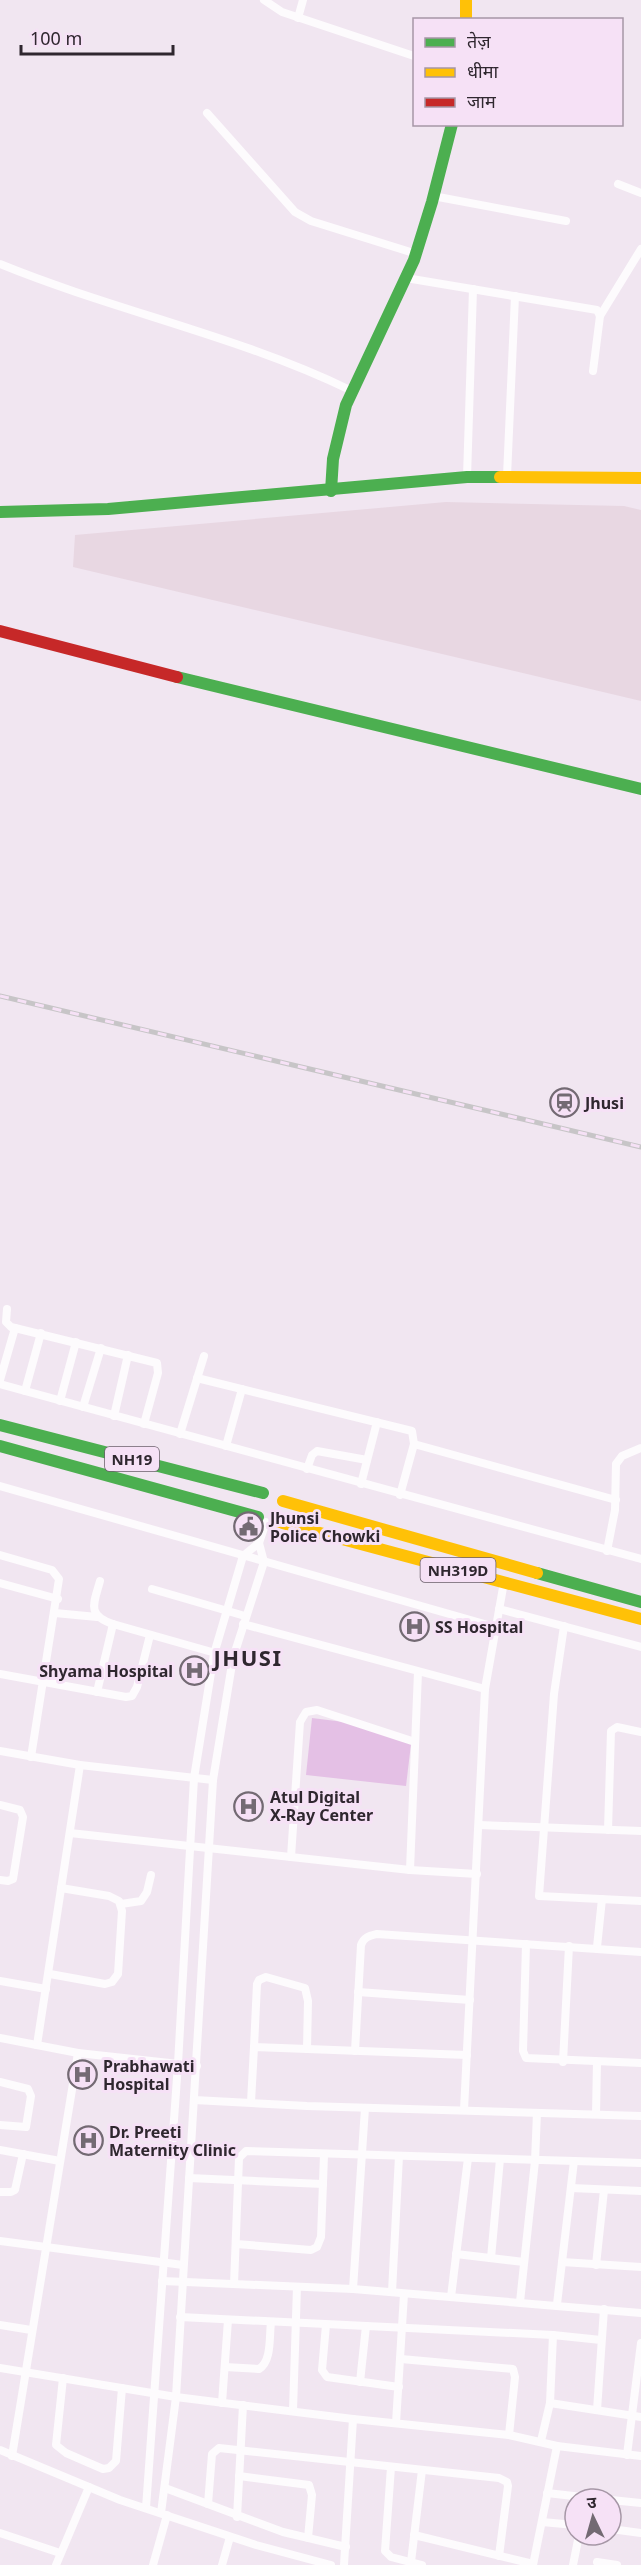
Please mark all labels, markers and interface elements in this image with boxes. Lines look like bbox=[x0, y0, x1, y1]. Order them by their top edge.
scale bar bbox=[21, 18, 172, 56]
legend bbox=[413, 18, 623, 126]
text: 100 m bbox=[30, 26, 82, 50]
text: तेज़ bbox=[467, 29, 491, 53]
text: धीमा bbox=[467, 59, 498, 83]
text: जाम bbox=[467, 89, 497, 113]
station icon: Jhusi bbox=[548, 1087, 580, 1119]
place label: Jhusi bbox=[583, 1092, 624, 1114]
road number: NH19 bbox=[105, 1447, 159, 1471]
place label: Jhunsi Police Chowki bbox=[268, 1507, 380, 1547]
public building icon: Jhunsi Police Chowki bbox=[233, 1511, 265, 1543]
road number: NH319D bbox=[420, 1558, 496, 1582]
hospital icon: SS Hospital bbox=[398, 1611, 430, 1643]
place label: SS Hospital bbox=[435, 1616, 523, 1638]
district label: JHUSI bbox=[212, 1642, 282, 1672]
hospital icon: Shyama Hospital bbox=[178, 1655, 210, 1687]
place label: Shyama Hospital bbox=[39, 1660, 173, 1682]
place label: Atul Digital X-Ray Center bbox=[270, 1786, 373, 1826]
hospital icon: Atul Digital X-Ray Center bbox=[233, 1790, 265, 1822]
place label: Prabhawati Hospital bbox=[103, 2055, 194, 2095]
hospital icon: Prabhawati Hospital bbox=[66, 2059, 98, 2091]
place label: Dr. Preeti Maternity Clinic bbox=[109, 2121, 236, 2161]
hospital icon: Dr. Preeti Maternity Clinic bbox=[72, 2125, 104, 2157]
north arrow bbox=[563, 2487, 623, 2547]
text: उ bbox=[586, 2491, 598, 2513]

